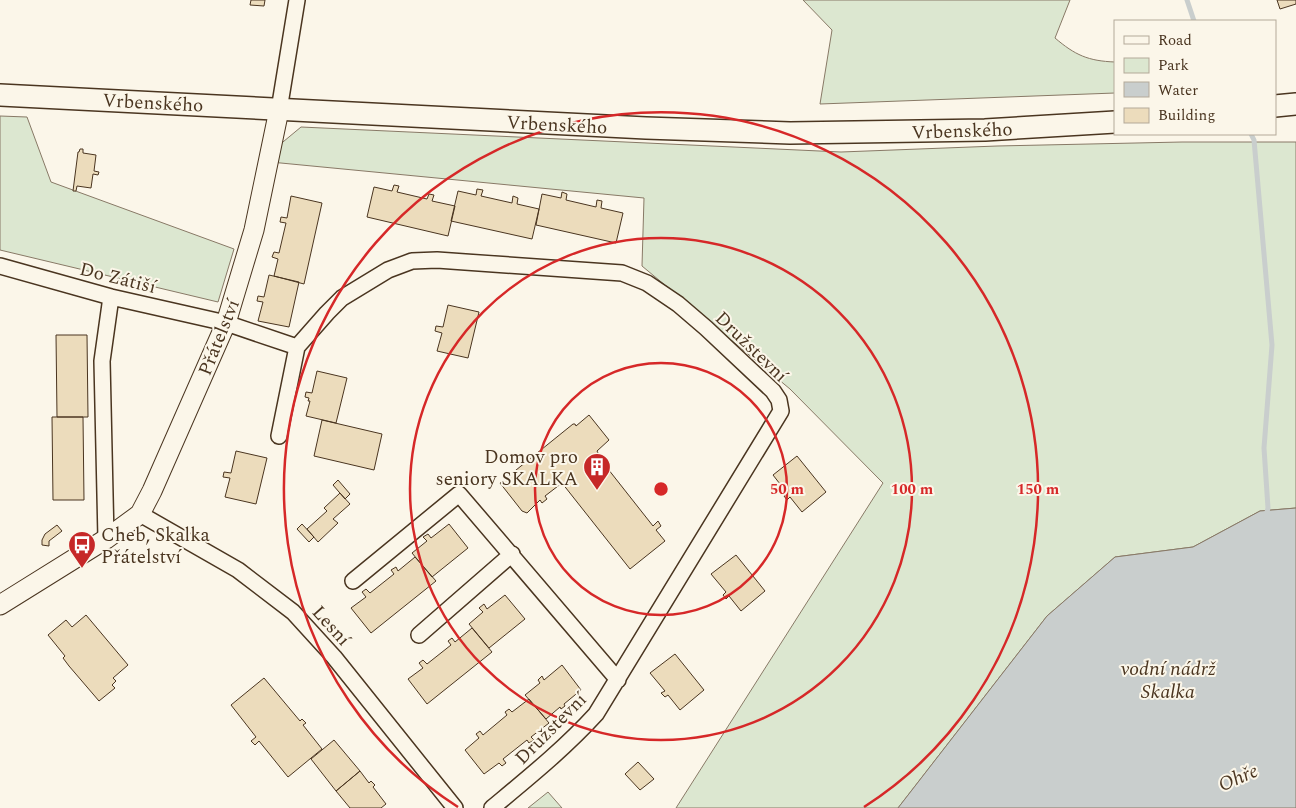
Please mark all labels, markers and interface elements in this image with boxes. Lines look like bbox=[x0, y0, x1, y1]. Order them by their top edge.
legend bbox=[1114, 20, 1276, 135]
text: Road bbox=[1158, 29, 1192, 52]
text: Park bbox=[1158, 54, 1189, 77]
text: Water bbox=[1158, 79, 1198, 102]
street label: Vrbenského bbox=[102, 86, 204, 121]
text: Building bbox=[1158, 104, 1215, 127]
street label: Vrbenského bbox=[506, 108, 608, 143]
street label: Vrbenského bbox=[911, 115, 1013, 148]
street label: Do Zátiší bbox=[76, 255, 160, 302]
street label: Přátelství bbox=[191, 294, 248, 380]
street label: Družstevní bbox=[708, 305, 795, 390]
place label: Domov pro seniory SKALKA bbox=[435, 443, 578, 494]
building icon: Domov pro seniory SKALKA bbox=[582, 452, 612, 491]
text: 50 m bbox=[770, 478, 805, 501]
text: 100 m bbox=[891, 478, 934, 501]
text: 150 m bbox=[1017, 478, 1060, 501]
centre of rings bbox=[652, 480, 670, 498]
place label: Cheb, Skalka Přátelství bbox=[101, 521, 211, 572]
bus stop icon: Cheb, Skalka Přátelství bbox=[67, 530, 97, 569]
street label: Lesní bbox=[305, 599, 358, 654]
water label: vodní nádrž Skalka bbox=[1120, 654, 1217, 707]
street label: Družstevní bbox=[508, 686, 595, 772]
water label: Ohře bbox=[1214, 756, 1263, 800]

